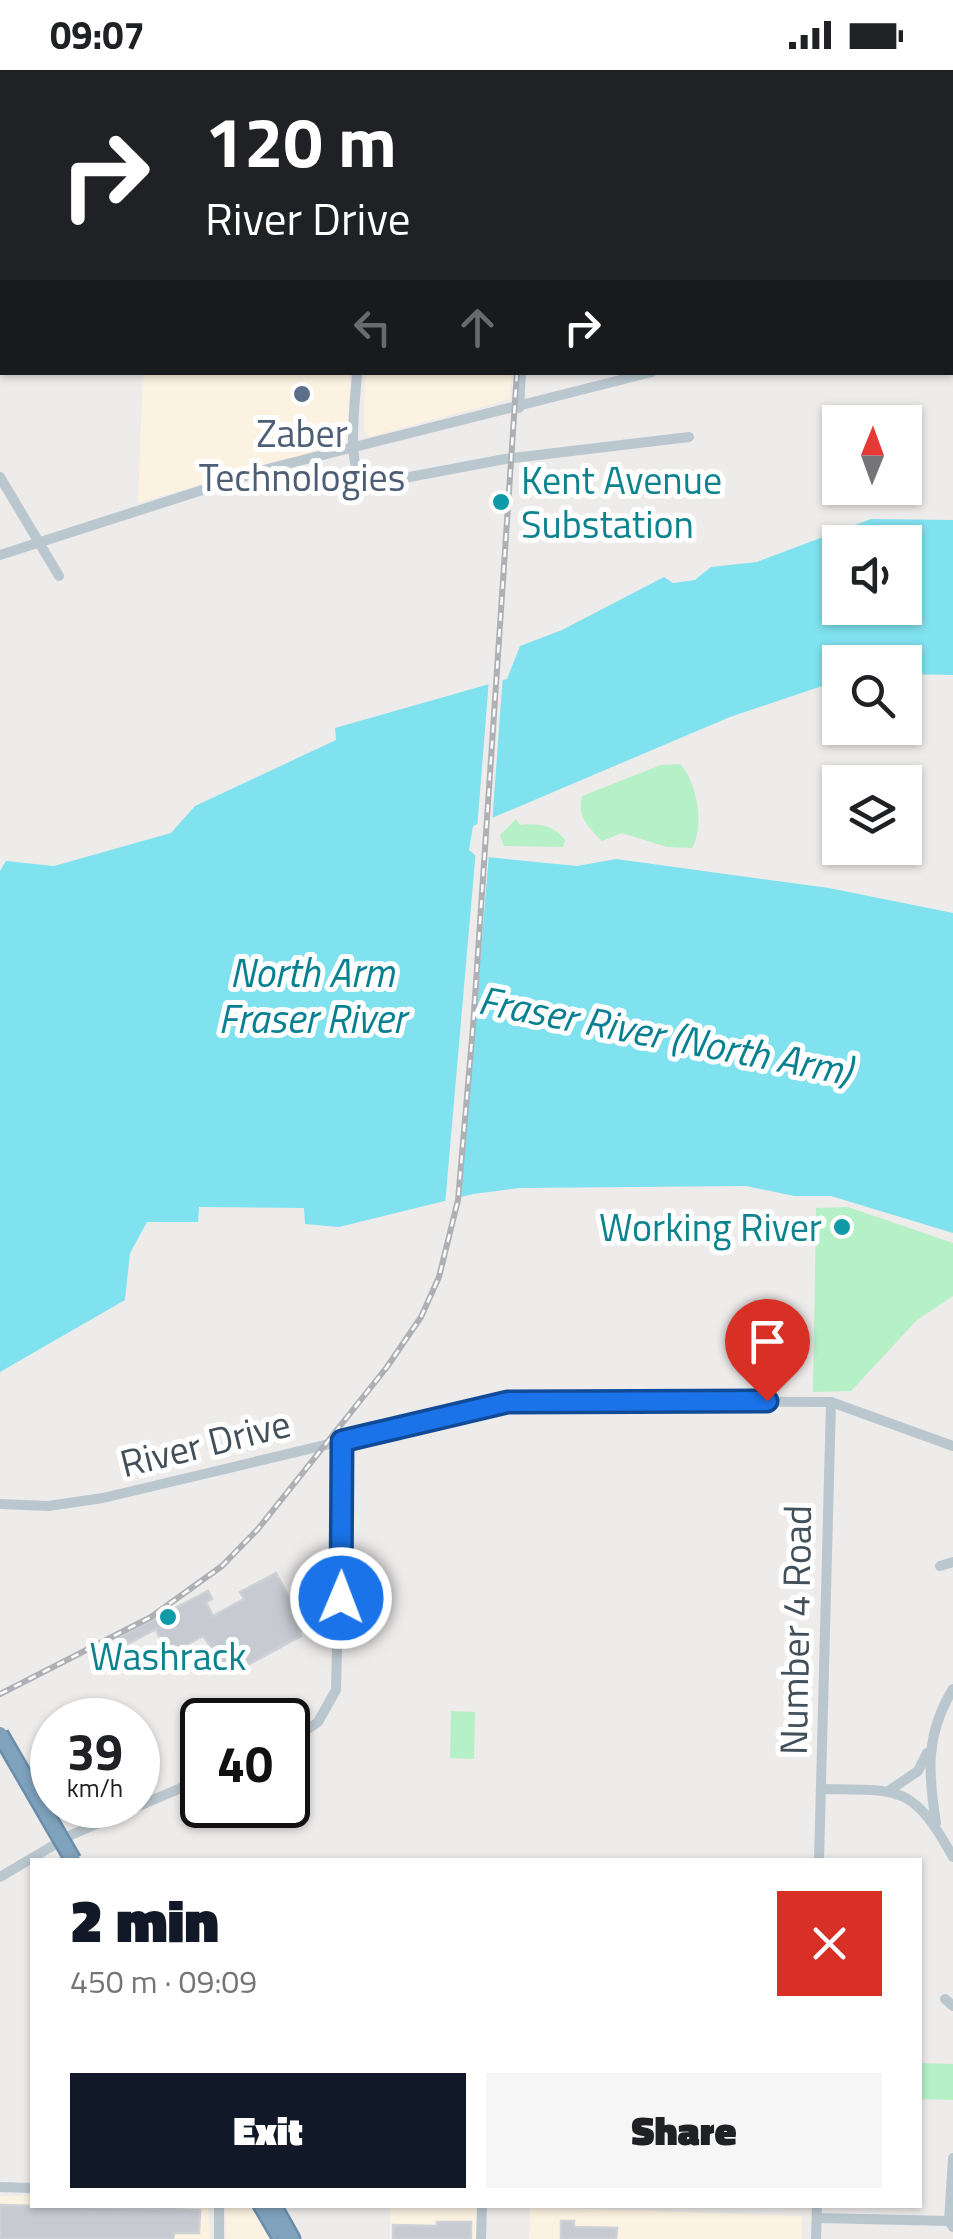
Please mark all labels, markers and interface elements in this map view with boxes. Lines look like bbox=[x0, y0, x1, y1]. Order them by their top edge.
text: 09:07 bbox=[50, 6, 145, 64]
text: 120 m bbox=[205, 88, 397, 194]
icon: right bbox=[40, 110, 170, 240]
text: River Drive bbox=[205, 184, 410, 252]
icon: left bbox=[345, 300, 400, 355]
icon: ahead bbox=[450, 300, 505, 355]
icon: right bbox=[555, 300, 610, 355]
marker: Zaber Technologies bbox=[291, 383, 313, 405]
place label: Zaber Technologies bbox=[199, 404, 405, 506]
north arrow bbox=[822, 405, 922, 505]
map controls bbox=[822, 405, 922, 865]
place label: Kent Avenue Substation bbox=[521, 451, 722, 553]
marker: Kent Avenue Substation bbox=[490, 491, 512, 513]
button: sound bbox=[822, 525, 922, 625]
button: search bbox=[822, 645, 922, 745]
button: layers bbox=[822, 765, 922, 865]
water label: North Arm Fraser River bbox=[218, 942, 410, 1049]
water label: Fraser River (North Arm) bbox=[473, 969, 859, 1102]
place label: Working River bbox=[599, 1198, 822, 1256]
marker: Working River bbox=[831, 1216, 853, 1238]
pin bbox=[725, 1299, 810, 1402]
icon: arrive bbox=[740, 1314, 795, 1369]
street label: River Drive bbox=[114, 1394, 296, 1492]
street label: Number 4 Road bbox=[764, 1504, 826, 1756]
position arrow bbox=[289, 1546, 393, 1650]
marker: Washrack bbox=[157, 1606, 179, 1628]
place label: Washrack bbox=[89, 1627, 247, 1685]
speed limit sign: 40 bbox=[180, 1698, 310, 1828]
text: 39 bbox=[67, 1713, 123, 1789]
text: km/h bbox=[67, 1769, 123, 1807]
text: 2 min bbox=[70, 1874, 219, 1965]
button: close bbox=[777, 1891, 882, 1996]
text: 450 m · 09:09 bbox=[70, 1957, 257, 2005]
button: Exit bbox=[70, 2073, 466, 2188]
button: Share bbox=[486, 2073, 882, 2188]

